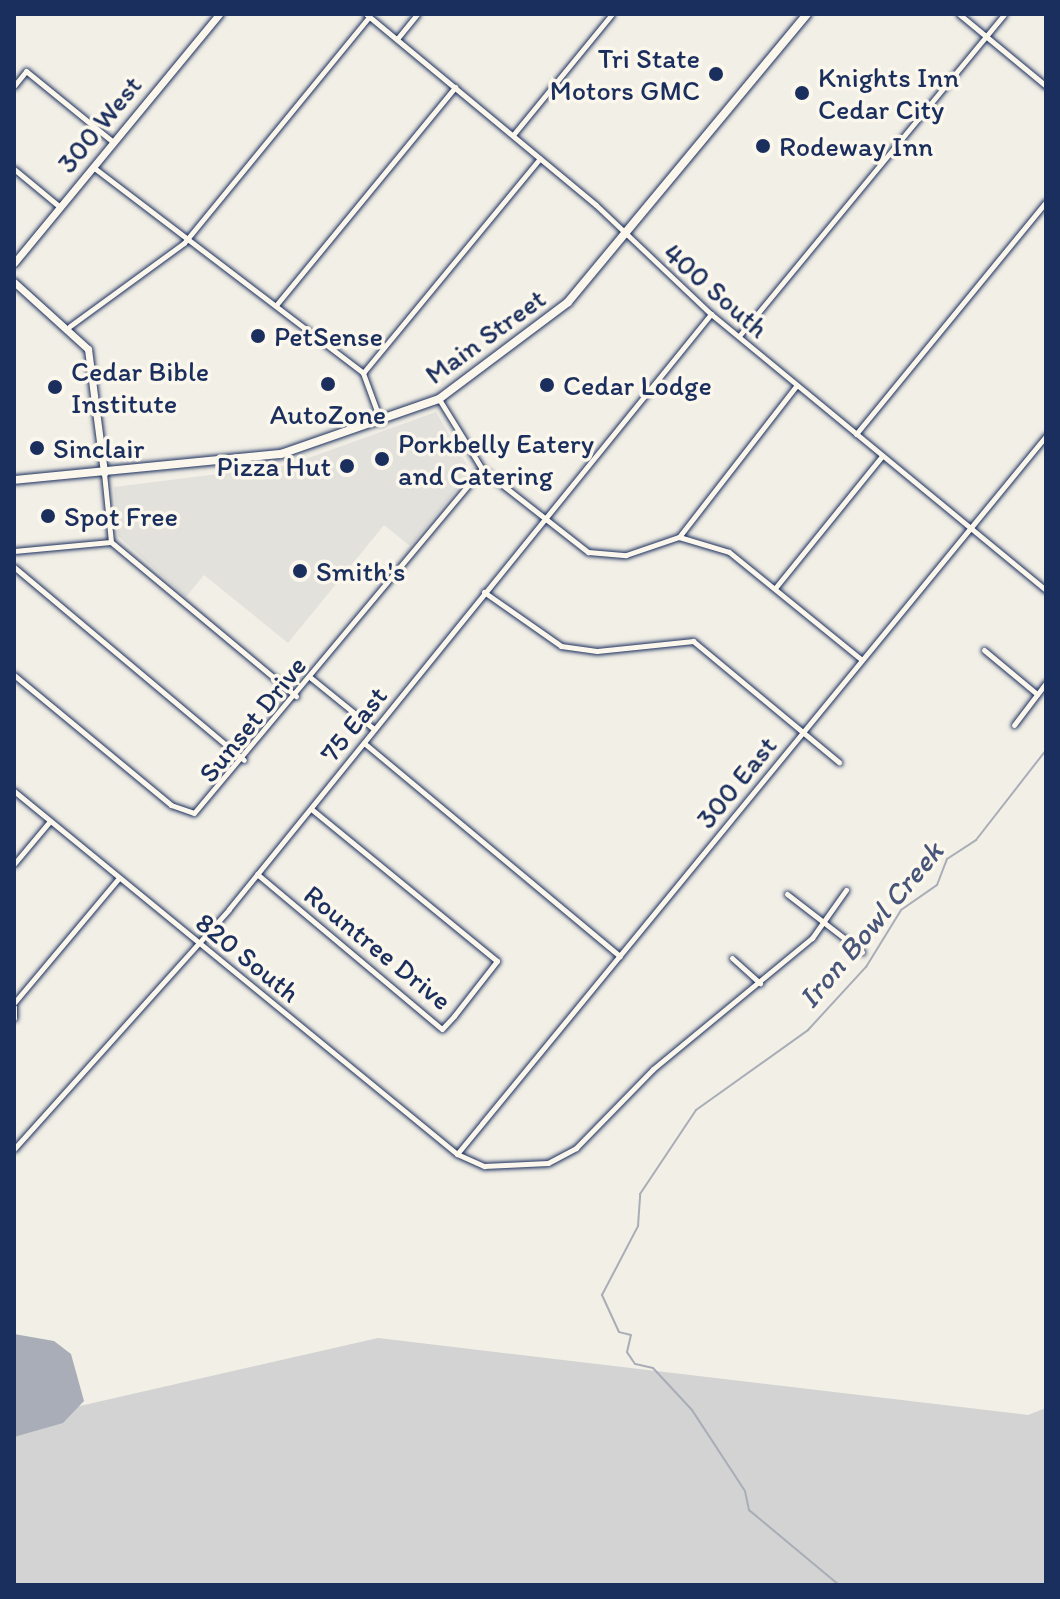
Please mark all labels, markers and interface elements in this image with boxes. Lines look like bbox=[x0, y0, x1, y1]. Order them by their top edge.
place label: Tri State Motors GMC bbox=[550, 41, 700, 107]
place label: Knights Inn Cedar City bbox=[818, 60, 958, 126]
marker: Tri State Motors GMC bbox=[707, 65, 725, 83]
street label: 300 West bbox=[50, 69, 148, 179]
marker: Knights Inn Cedar City bbox=[793, 84, 811, 102]
place label: Rodeway Inn bbox=[779, 129, 933, 163]
marker: Rodeway Inn bbox=[754, 137, 772, 155]
street label: 400 South bbox=[657, 235, 775, 345]
street label: Main Street bbox=[419, 281, 551, 391]
place label: PetSense bbox=[274, 319, 383, 353]
marker: PetSense bbox=[249, 327, 267, 345]
place label: Cedar Bible Institute bbox=[71, 354, 209, 420]
place label: Cedar Lodge bbox=[563, 368, 712, 402]
marker: AutoZone bbox=[319, 375, 337, 393]
marker: Cedar Lodge bbox=[538, 376, 556, 394]
marker: Cedar Bible Institute bbox=[46, 378, 64, 396]
place label: AutoZone bbox=[270, 397, 386, 431]
place label: Porkbelly Eatery and Catering bbox=[398, 426, 594, 492]
place label: Sinclair bbox=[53, 431, 144, 465]
marker: Sinclair bbox=[28, 439, 46, 457]
place label: Pizza Hut bbox=[217, 449, 331, 483]
marker: Porkbelly Eatery and Catering bbox=[373, 450, 391, 468]
marker: Pizza Hut bbox=[338, 457, 356, 475]
place label: Spot Free bbox=[64, 499, 178, 533]
marker: Spot Free bbox=[39, 507, 57, 525]
place label: Smith's bbox=[316, 554, 406, 588]
marker: Smith's bbox=[291, 562, 309, 580]
street label: Sunset Drive bbox=[191, 649, 313, 789]
street label: 75 East bbox=[312, 679, 394, 769]
street label: 300 East bbox=[689, 729, 783, 835]
water label: Iron Bowl Creek bbox=[791, 834, 951, 1016]
street label: Rountree Drive bbox=[297, 877, 459, 1017]
street label: 820 South bbox=[189, 905, 307, 1009]

